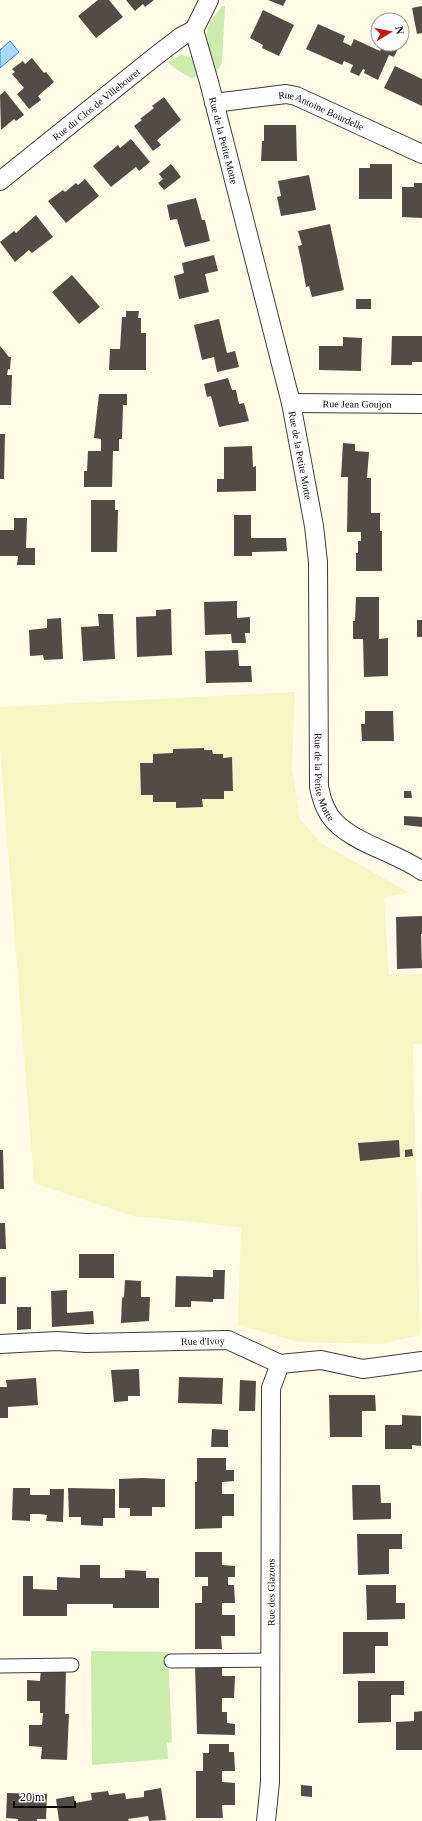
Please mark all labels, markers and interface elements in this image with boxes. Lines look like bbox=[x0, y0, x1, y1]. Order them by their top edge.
north arrow bbox=[370, 12, 410, 52]
text: N bbox=[393, 25, 406, 35]
street label: Rue du Clos de Villebouret bbox=[50, 66, 142, 143]
street label: Rue Antoine Bourdelle bbox=[278, 89, 366, 133]
street label: Rue de la Petite Motte bbox=[207, 96, 240, 186]
street label: Rue Jean Goujon bbox=[322, 398, 392, 410]
street label: Rue de la Petite Motte bbox=[287, 410, 314, 501]
street label: Rue de la Petite Motte bbox=[313, 733, 337, 823]
street label: Rue d'Ivoy bbox=[181, 1335, 225, 1347]
street label: Rue des Glazons bbox=[265, 1558, 277, 1626]
scale bar bbox=[14, 1783, 75, 1809]
text: 20 m bbox=[20, 1790, 45, 1804]

